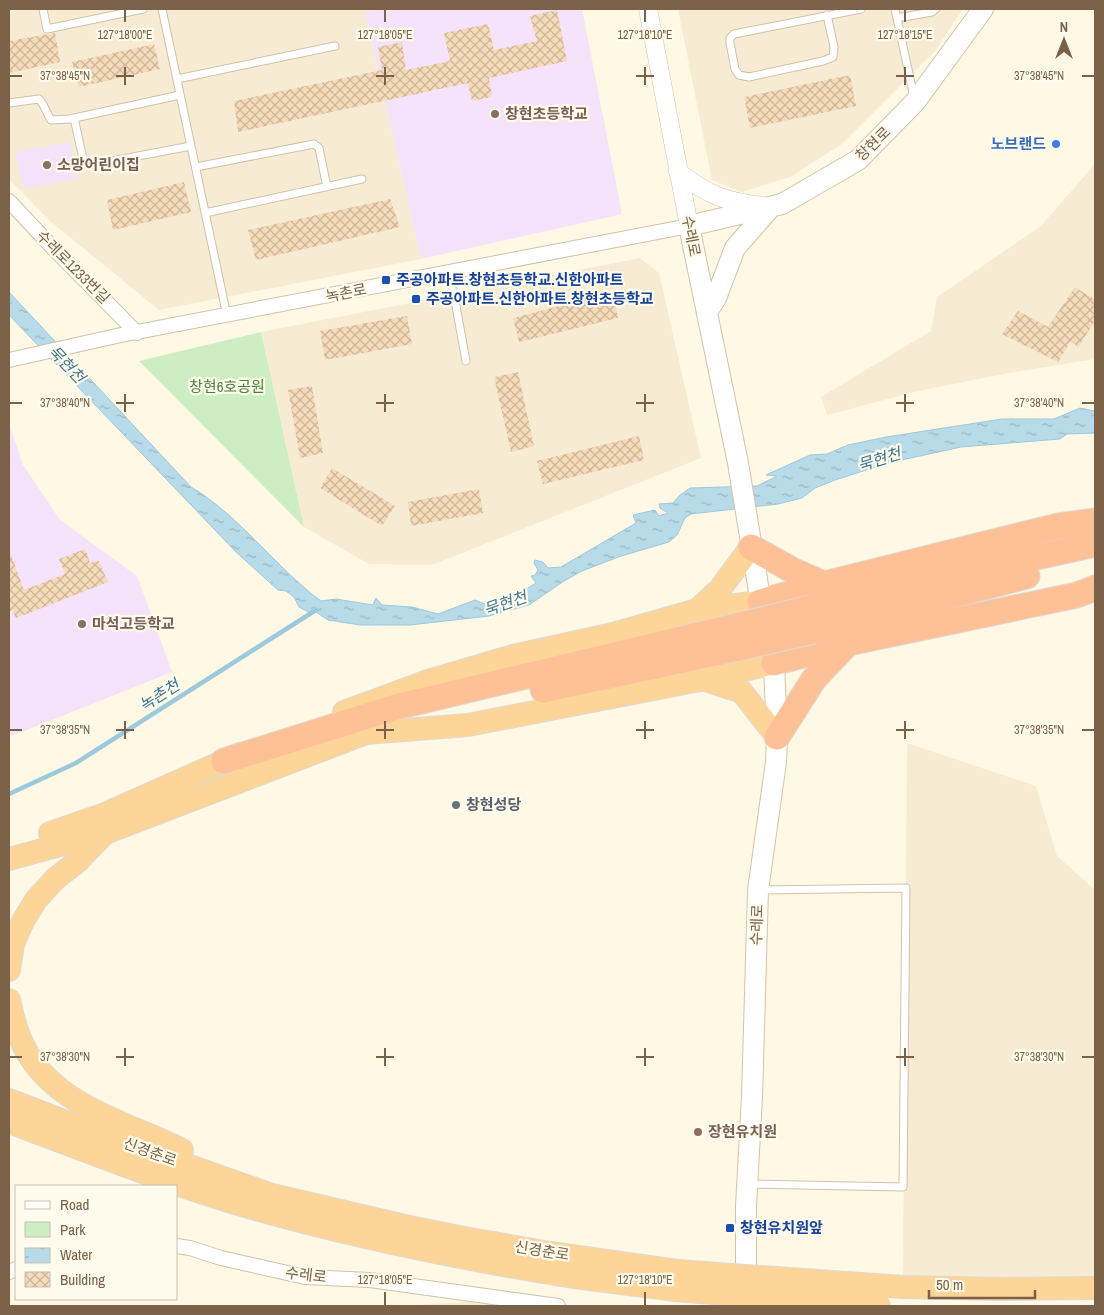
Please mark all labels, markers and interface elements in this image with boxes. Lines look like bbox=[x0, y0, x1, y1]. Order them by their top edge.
north arrow bbox=[1039, 15, 1089, 65]
text: N bbox=[1060, 18, 1068, 36]
text: 127°18'00"E bbox=[97, 27, 153, 43]
text: 127°18'05"E bbox=[357, 27, 413, 43]
text: 127°18'10"E bbox=[617, 27, 673, 43]
text: 127°18'15"E bbox=[877, 27, 933, 43]
text: 37°38'45"N bbox=[40, 68, 90, 84]
text: 37°38'45"N bbox=[1014, 68, 1064, 84]
place label: 창현초등학교 bbox=[505, 103, 588, 124]
marker: 창현초등학교 bbox=[489, 108, 501, 120]
street label: 창현로 bbox=[850, 122, 895, 166]
place label: 노브랜드 bbox=[991, 133, 1046, 154]
marker: 노브랜드 bbox=[1050, 138, 1062, 150]
place label: 소망어린이집 bbox=[57, 154, 140, 175]
marker: 소망어린이집 bbox=[41, 159, 53, 171]
street label: 수레로 bbox=[677, 214, 706, 258]
street label: 수레로1233번길 bbox=[32, 225, 115, 308]
place label: 주공아파트.창현초등학교.신한아파트 bbox=[396, 269, 624, 290]
marker: 주공아파트.창현초등학교.신한아파트 bbox=[380, 274, 392, 286]
street label: 녹촌로 bbox=[324, 278, 368, 307]
place label: 주공아파트.신한아파트.창현초등학교 bbox=[426, 288, 654, 309]
marker: 주공아파트.신한아파트.창현초등학교 bbox=[410, 293, 422, 305]
water label: 묵현천 bbox=[44, 340, 92, 389]
park label: 창현6호공원 bbox=[189, 376, 265, 397]
text: 37°38'40"N bbox=[40, 395, 90, 411]
text: 37°38'40"N bbox=[1014, 395, 1064, 411]
water label: 묵현천 bbox=[855, 441, 906, 476]
water label: 묵현천 bbox=[481, 585, 532, 621]
place label: 마석고등학교 bbox=[92, 613, 175, 634]
marker: 마석고등학교 bbox=[76, 618, 88, 630]
water label: 녹촌천 bbox=[134, 673, 185, 716]
text: 37°38'35"N bbox=[40, 722, 90, 738]
text: 37°38'35"N bbox=[1014, 722, 1064, 738]
place label: 창현성당 bbox=[466, 794, 521, 815]
marker: 창현성당 bbox=[450, 799, 462, 811]
street label: 수레로 bbox=[745, 904, 768, 946]
text: 37°38'30"N bbox=[40, 1049, 90, 1065]
text: 37°38'30"N bbox=[1014, 1049, 1064, 1065]
place label: 장현유치원 bbox=[708, 1121, 777, 1142]
marker: 장현유치원 bbox=[692, 1126, 704, 1138]
street label: 신경춘로 bbox=[121, 1132, 180, 1171]
legend bbox=[15, 1185, 178, 1300]
text: Road bbox=[60, 1194, 89, 1215]
place label: 창현유치원앞 bbox=[740, 1217, 823, 1238]
text: Park bbox=[60, 1219, 86, 1240]
marker: 창현유치원앞 bbox=[724, 1222, 736, 1234]
street label: 신경춘로 bbox=[513, 1236, 571, 1265]
text: Water bbox=[60, 1244, 92, 1265]
street label: 수레로 bbox=[284, 1262, 328, 1287]
scale bar bbox=[929, 1268, 1035, 1300]
text: Building bbox=[60, 1269, 105, 1290]
text: 127°18'05"E bbox=[357, 1272, 413, 1288]
text: 127°18'10"E bbox=[617, 1272, 673, 1288]
text: 50 m bbox=[936, 1274, 963, 1295]

